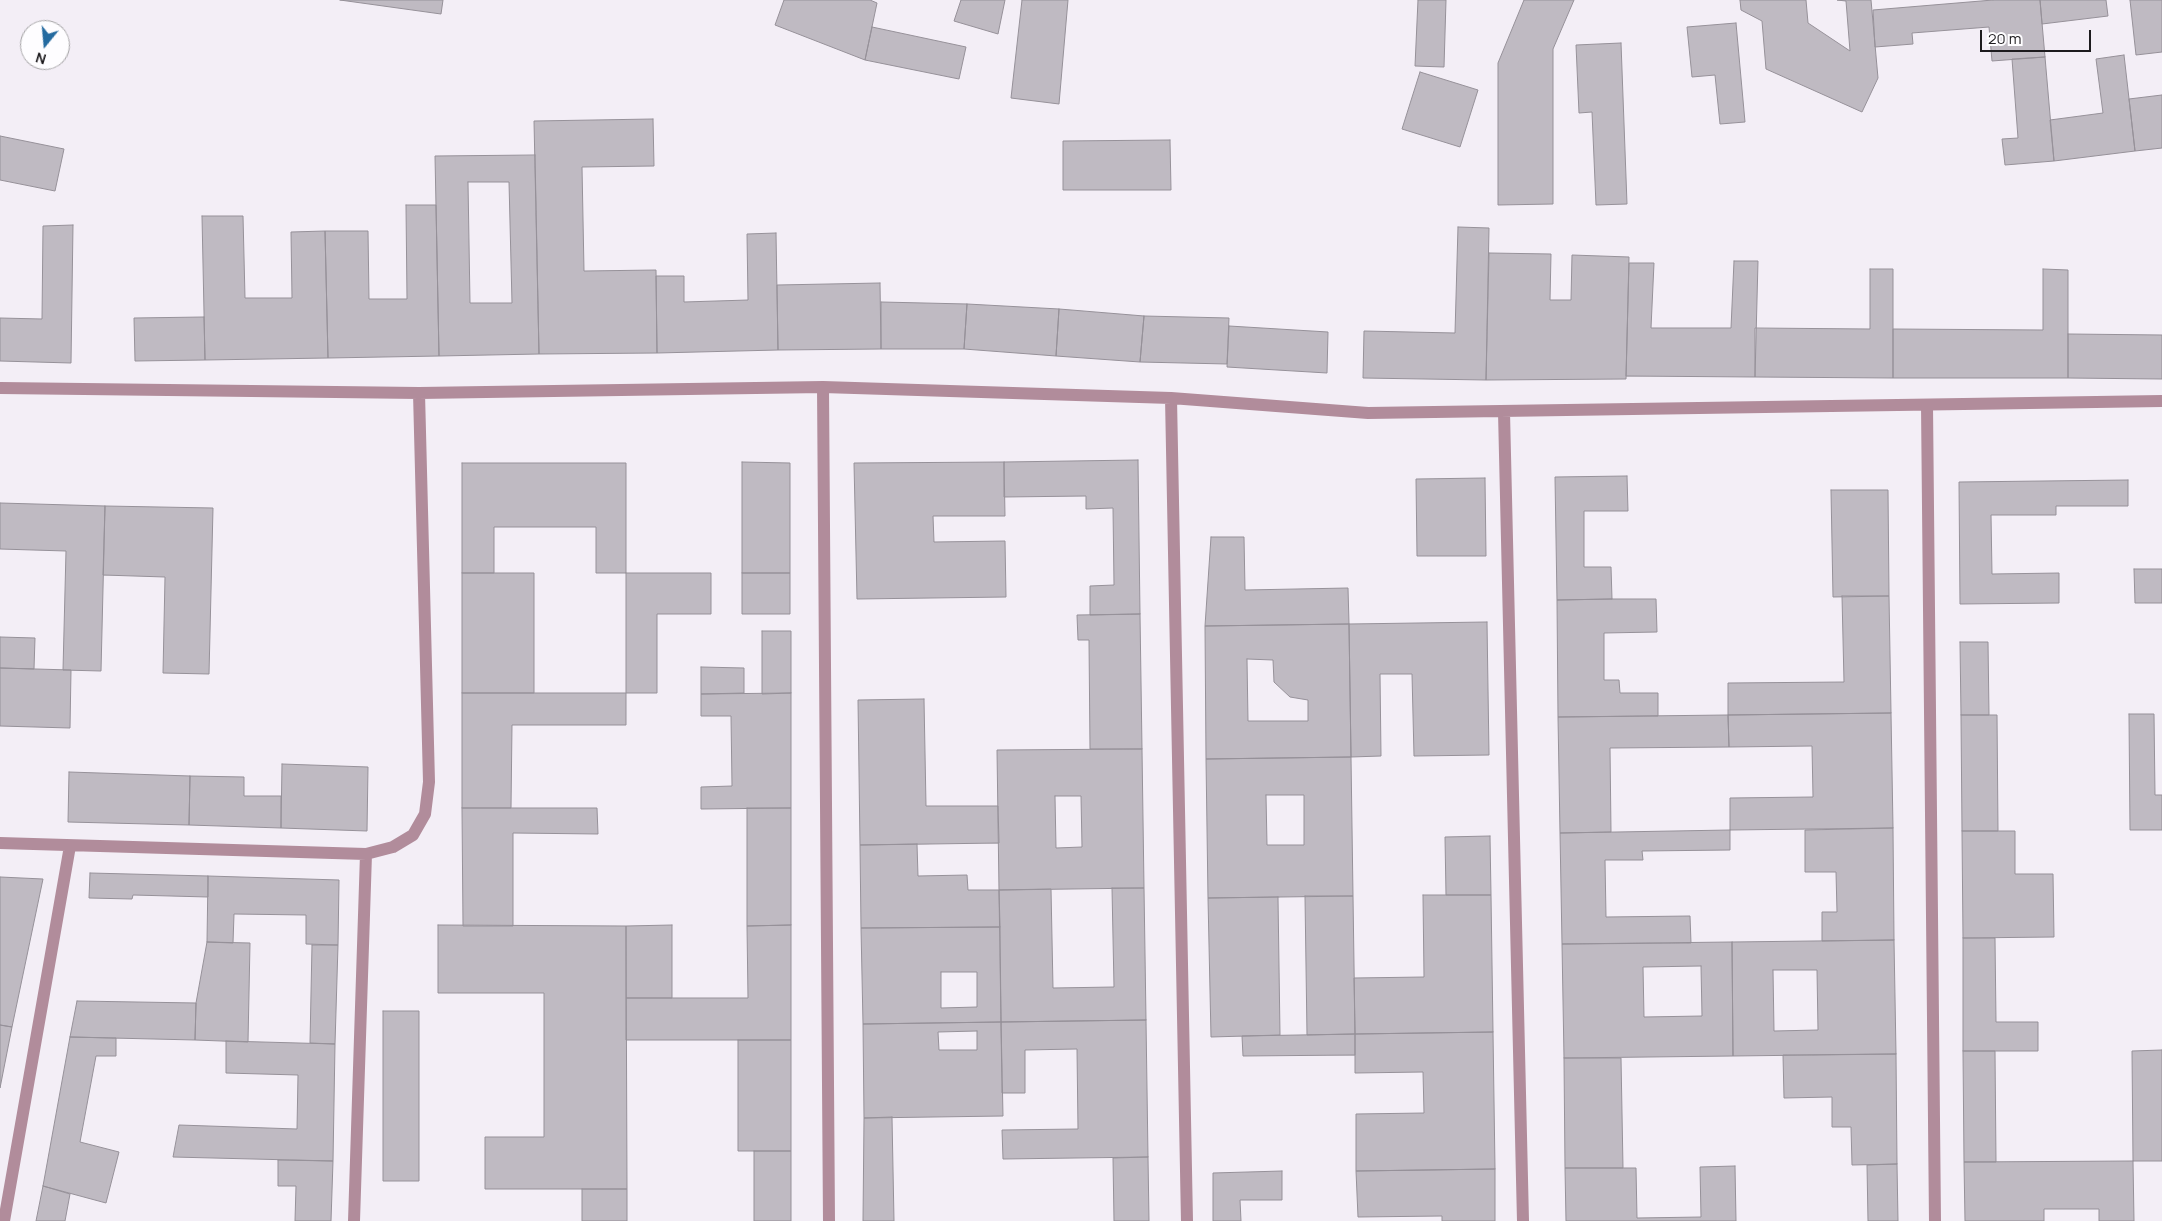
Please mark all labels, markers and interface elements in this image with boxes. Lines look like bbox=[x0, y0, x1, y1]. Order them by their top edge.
north arrow bbox=[20, 20, 70, 70]
scale bar bbox=[1982, 20, 2093, 52]
text: 20 m bbox=[1988, 28, 2021, 49]
text: N bbox=[33, 48, 48, 69]

